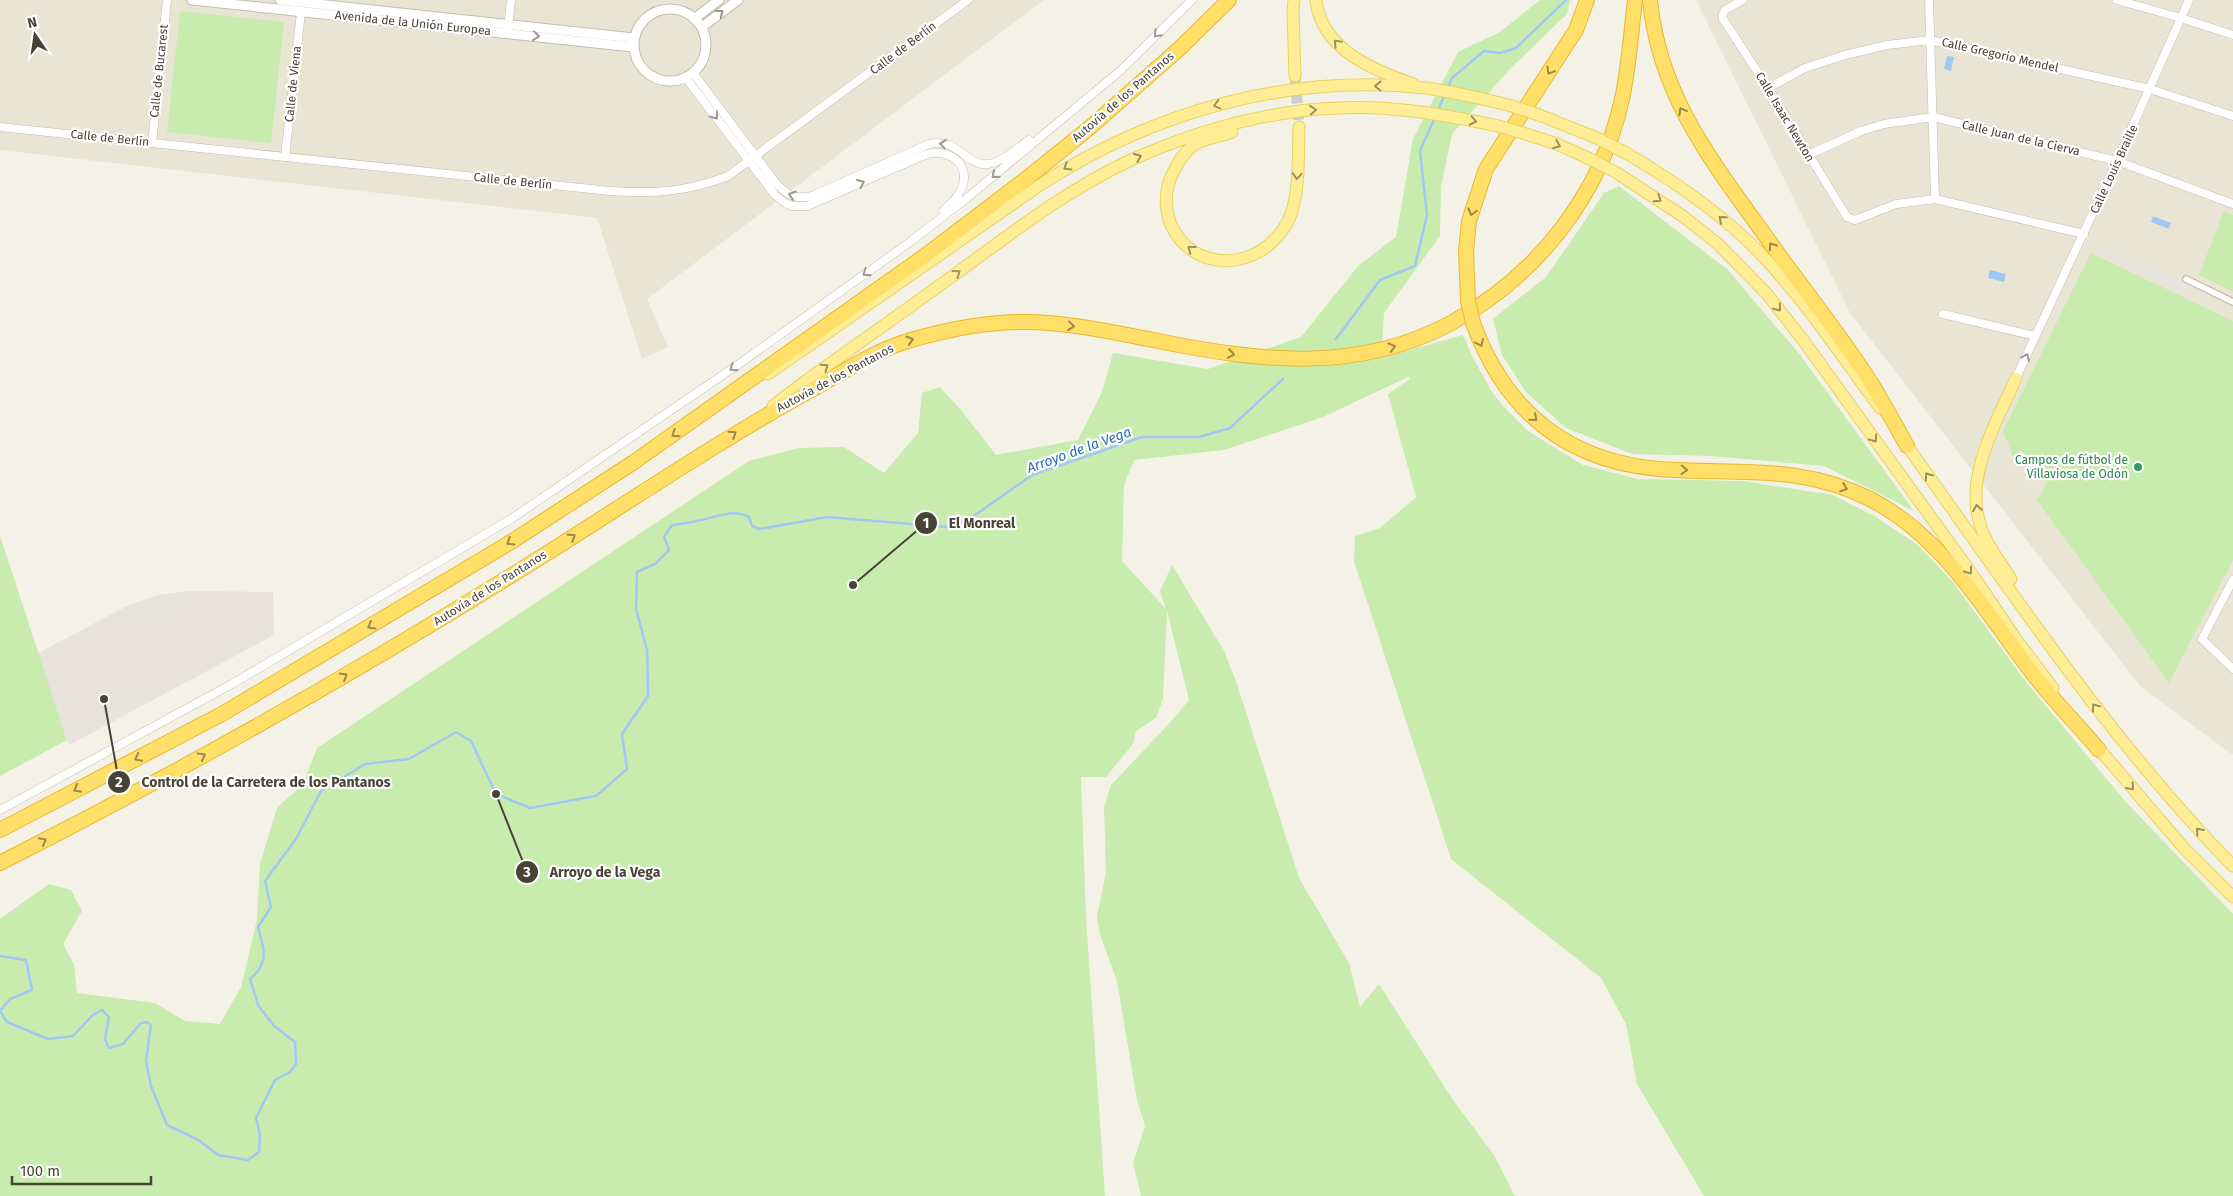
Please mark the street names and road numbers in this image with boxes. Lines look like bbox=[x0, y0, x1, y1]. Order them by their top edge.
street label: Avenida de la Unión Europea bbox=[334, 8, 492, 38]
street label: Calle de Berlín bbox=[867, 19, 939, 77]
street label: Calle de Bucarest bbox=[147, 23, 171, 118]
street label: Calle Gregorio Mendel bbox=[1940, 35, 2060, 75]
street label: Calle de Viena bbox=[282, 45, 304, 123]
street label: Autovía de los Pantanos bbox=[1069, 49, 1177, 145]
street label: Calle Isaac Newton bbox=[1753, 70, 1817, 164]
street label: Calle Juan de la Cierva bbox=[1961, 118, 2081, 158]
street label: Calle Louis Braille bbox=[2087, 122, 2141, 216]
street label: Calle de Berlín bbox=[70, 127, 150, 149]
street label: Calle de Berlín bbox=[473, 170, 553, 192]
street label: Autovía de los Pantanos bbox=[774, 341, 896, 415]
street label: Autovía de los Pantanos bbox=[431, 547, 549, 628]

